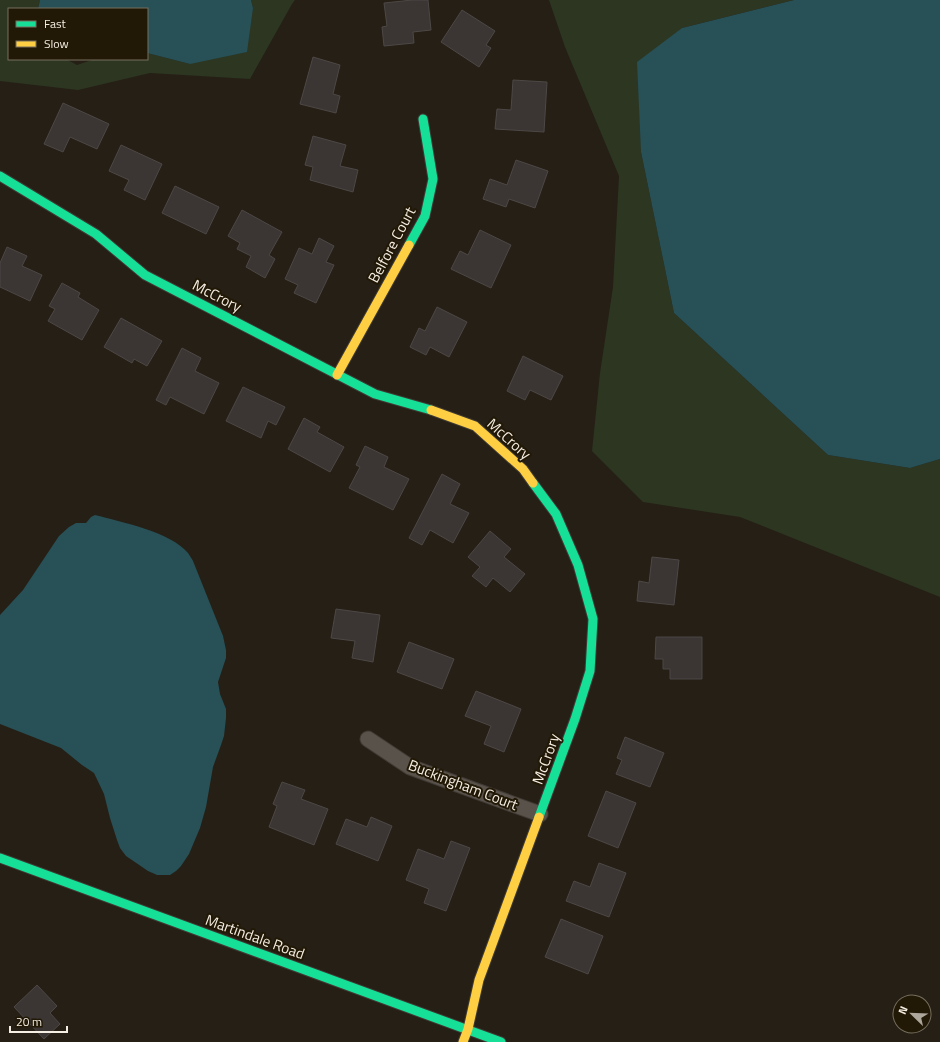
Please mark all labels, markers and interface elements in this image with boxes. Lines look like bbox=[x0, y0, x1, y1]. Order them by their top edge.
legend bbox=[8, 8, 148, 60]
text: Fast bbox=[44, 14, 67, 33]
text: Slow bbox=[44, 34, 69, 53]
street label: Belfore Court bbox=[362, 202, 422, 287]
street label: McCrory bbox=[189, 273, 246, 318]
street label: McCrory bbox=[482, 412, 537, 465]
street label: McCrory bbox=[526, 730, 565, 787]
street label: Buckingham Court bbox=[405, 753, 522, 816]
street label: Martindale Road bbox=[202, 908, 308, 965]
north arrow bbox=[892, 994, 932, 1034]
text: N bbox=[894, 1003, 912, 1017]
scale bar bbox=[10, 1008, 67, 1034]
text: 20 m bbox=[16, 1012, 42, 1031]

